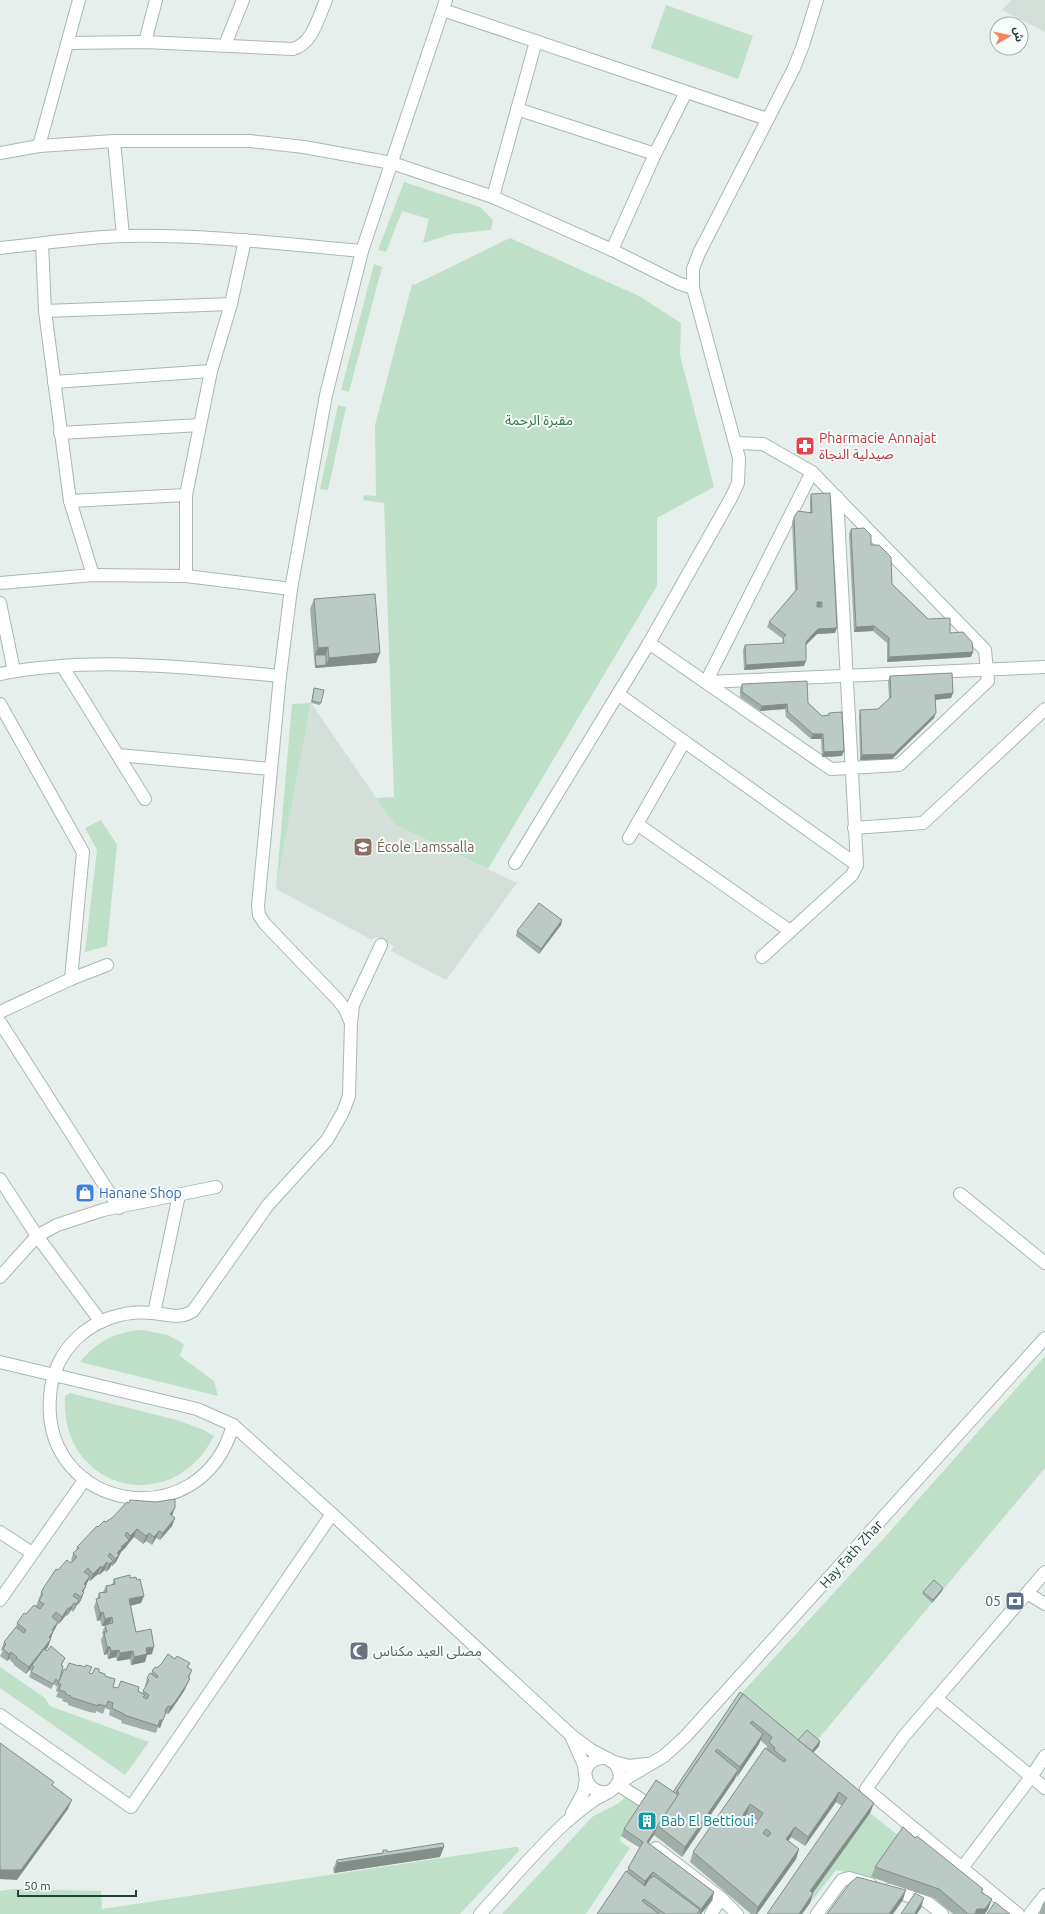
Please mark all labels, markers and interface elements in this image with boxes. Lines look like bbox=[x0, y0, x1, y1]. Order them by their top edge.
north arrow bbox=[989, 16, 1029, 56]
text: ش bbox=[1011, 26, 1026, 43]
park label: مقبرة الرحمة bbox=[505, 412, 573, 429]
place label: Pharmacie Annajat صيدلية النجاة bbox=[819, 430, 937, 462]
pharmacy icon: Pharmacie Annajat صيدلية النجاة bbox=[794, 435, 816, 457]
school or university icon: École Lamssalla bbox=[352, 836, 374, 858]
place label: École Lamssalla bbox=[377, 838, 474, 855]
shop icon: Hanane Shop bbox=[74, 1182, 96, 1204]
place label: Hanane Shop bbox=[99, 1185, 182, 1201]
street label: Hay Fath Zhar bbox=[816, 1516, 886, 1591]
bank icon: 05 bbox=[1004, 1590, 1026, 1612]
place label: 05 bbox=[985, 1593, 1001, 1609]
mosque icon: مصلى العيد مكناس bbox=[348, 1640, 370, 1662]
place label: مصلى العيد مكناس bbox=[373, 1643, 482, 1660]
building icon: Bab El Bettioui bbox=[636, 1810, 658, 1832]
place label: Bab El Bettioui bbox=[661, 1813, 754, 1829]
scale bar bbox=[18, 1872, 136, 1898]
text: 50 m bbox=[24, 1879, 51, 1892]

